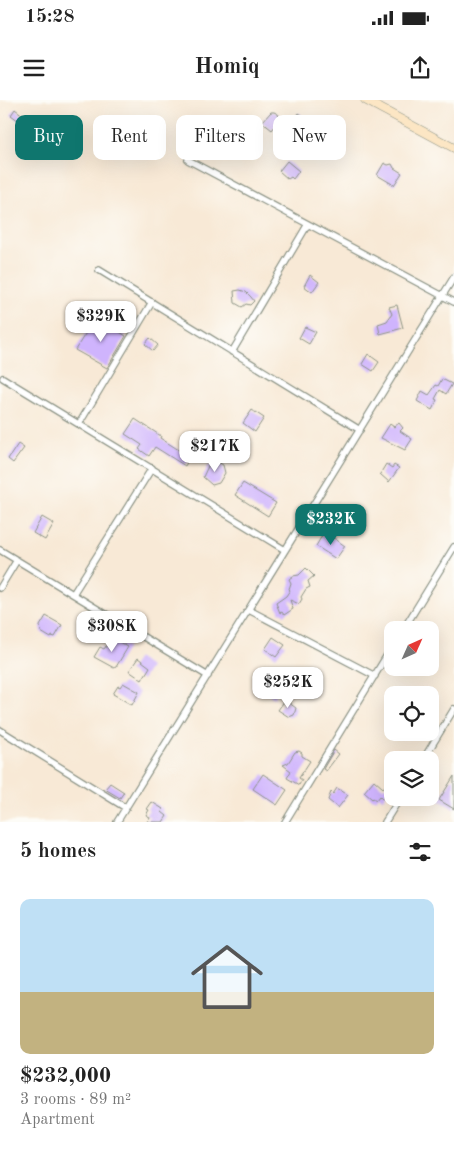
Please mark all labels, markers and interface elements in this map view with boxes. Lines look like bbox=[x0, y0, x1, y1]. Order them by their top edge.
text: 15:28 bbox=[25, 8, 74, 27]
icon: menu bbox=[20, 54, 48, 82]
icon: share bbox=[406, 54, 434, 82]
text: Homiq bbox=[195, 56, 259, 78]
chip: Buy bbox=[15, 115, 83, 160]
chip: Rent bbox=[93, 115, 166, 160]
chip: Filters bbox=[176, 115, 263, 160]
chip: New bbox=[273, 115, 346, 160]
pin: $329K bbox=[66, 300, 136, 343]
text: $329K bbox=[76, 309, 126, 325]
pin: $217K bbox=[180, 430, 250, 473]
text: $217K bbox=[190, 439, 240, 455]
pin: $232K bbox=[296, 504, 366, 546]
text: $232K bbox=[306, 512, 356, 528]
pin: $308K bbox=[77, 610, 147, 653]
text: $308K bbox=[87, 619, 137, 635]
north arrow bbox=[384, 621, 439, 676]
map controls bbox=[384, 621, 439, 806]
pin: $252K bbox=[253, 666, 323, 709]
text: $252K bbox=[263, 675, 313, 691]
button: locate bbox=[384, 686, 439, 741]
button: layers bbox=[384, 751, 439, 806]
icon: filters bbox=[406, 838, 434, 866]
text: 5 homes bbox=[20, 841, 96, 862]
icon: home bbox=[182, 932, 272, 1022]
text: $232,000 bbox=[20, 1066, 111, 1087]
text: 3 rooms · 89 m² bbox=[20, 1092, 131, 1108]
text: Apartment bbox=[20, 1112, 95, 1128]

